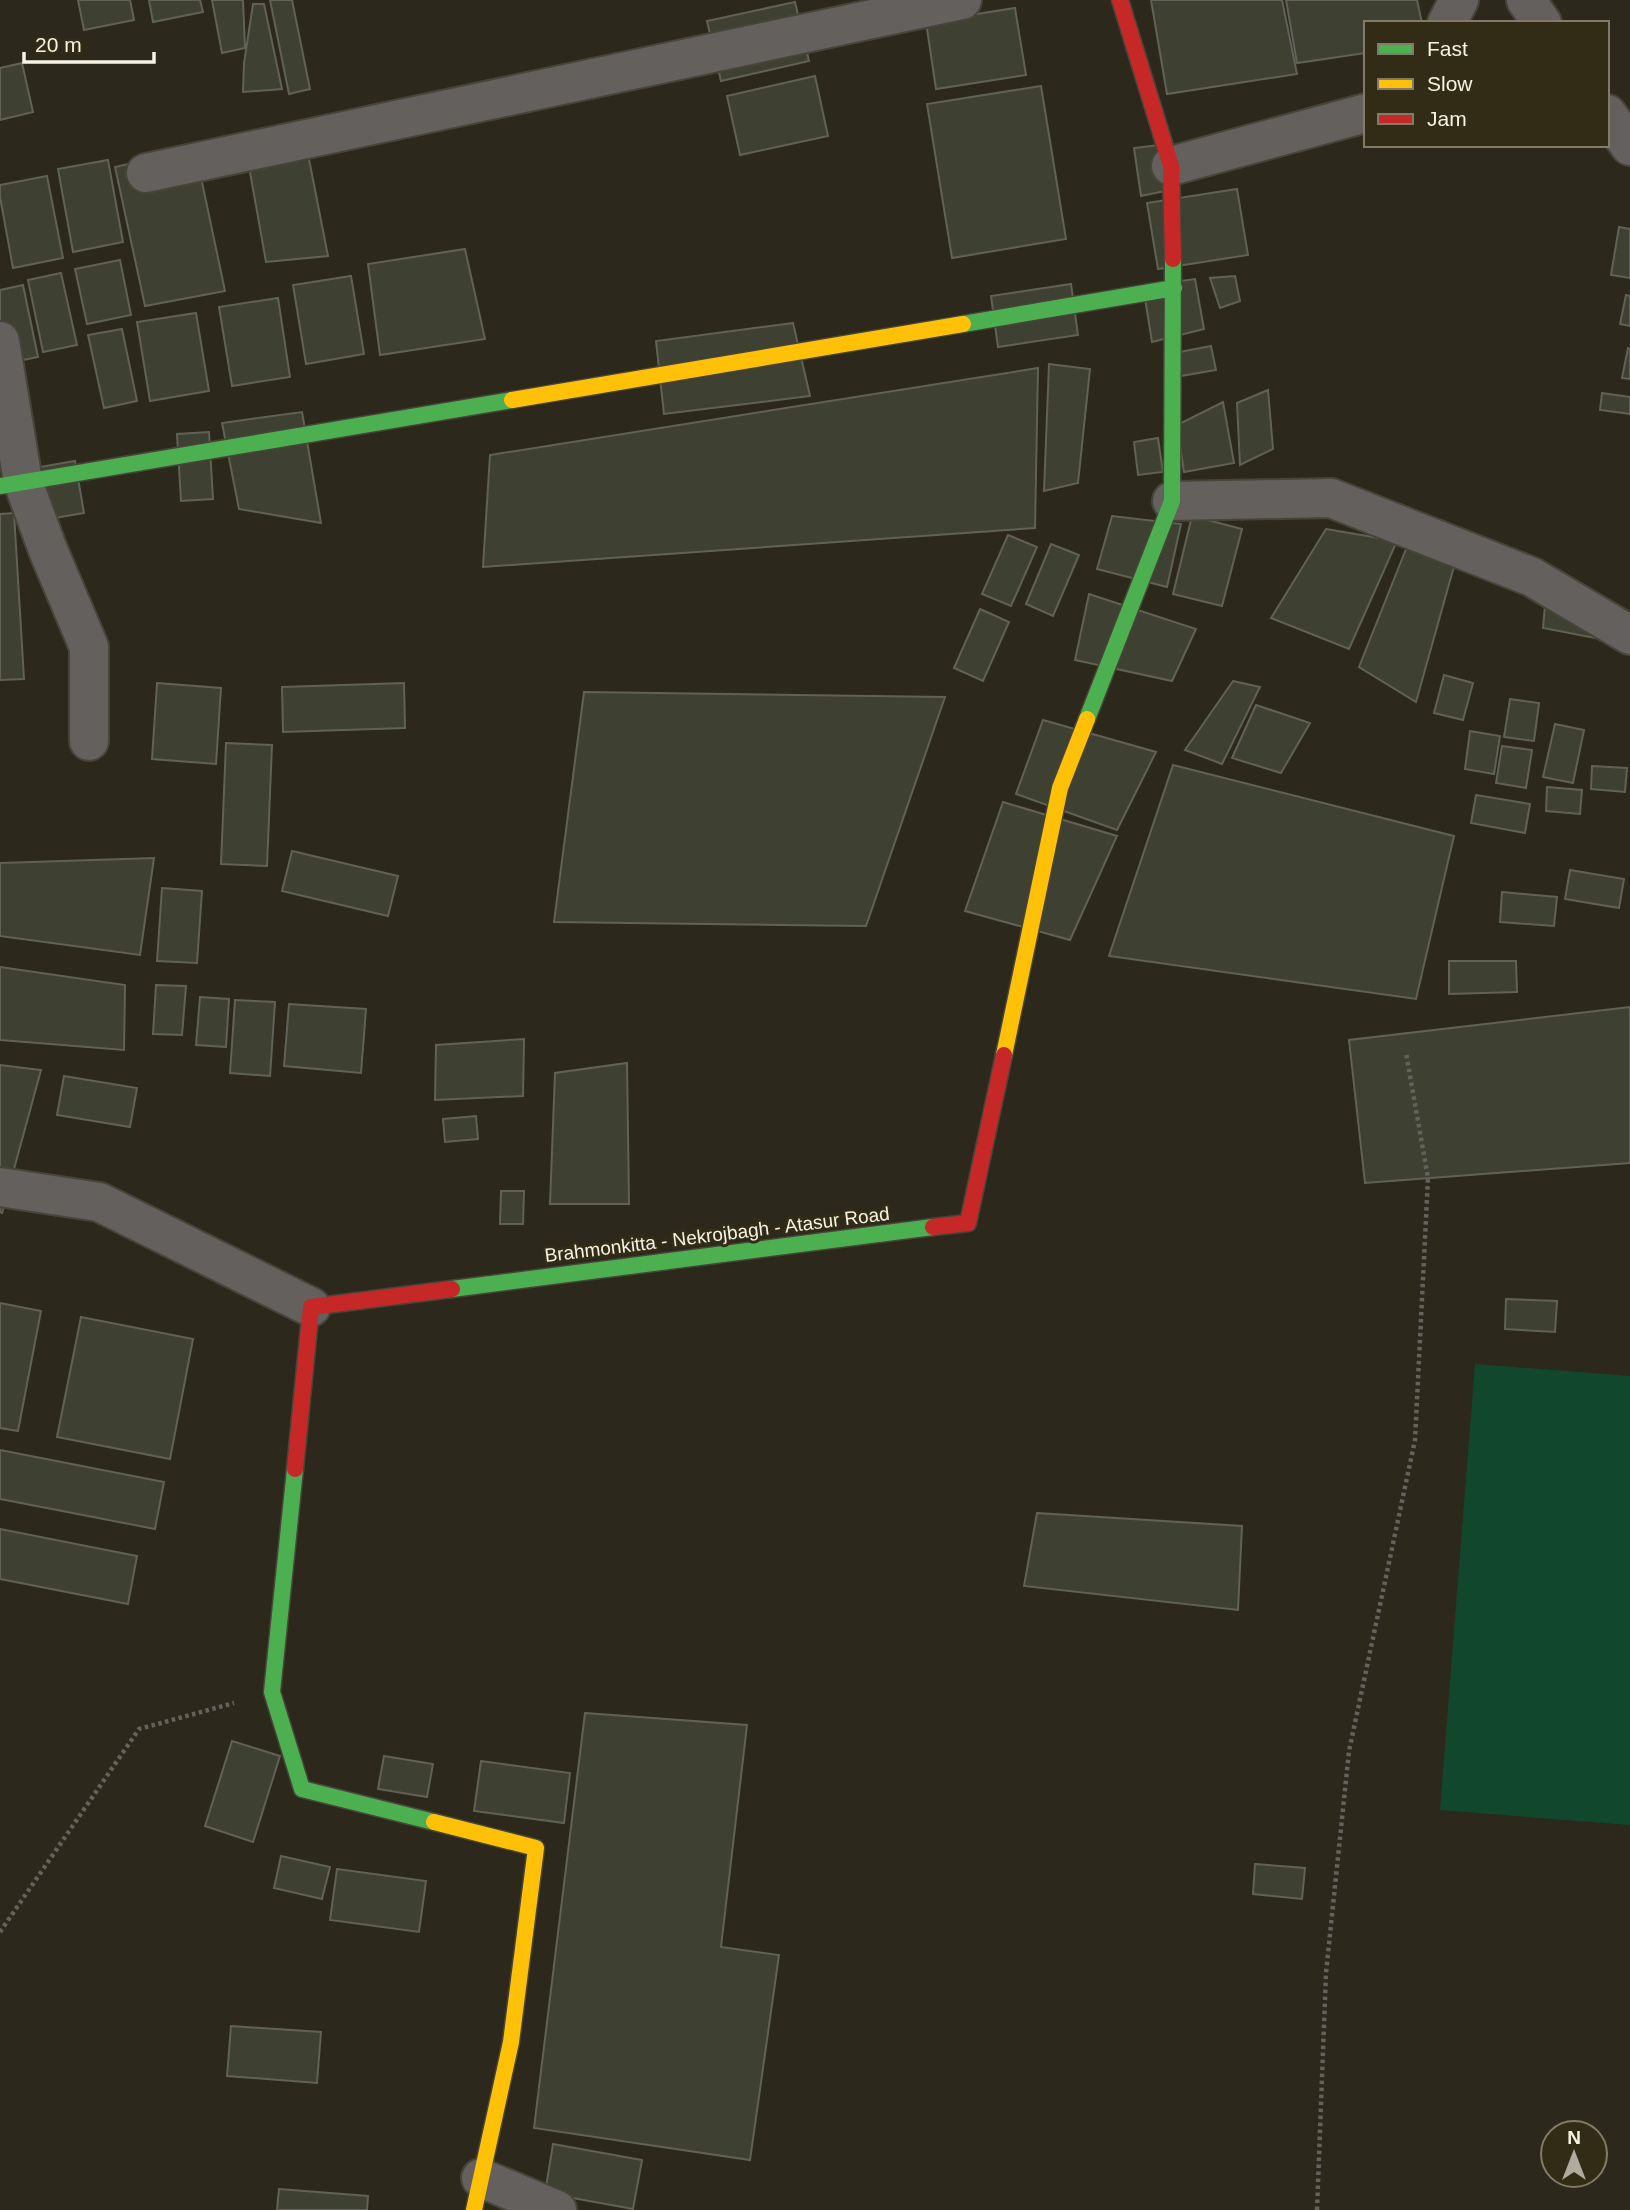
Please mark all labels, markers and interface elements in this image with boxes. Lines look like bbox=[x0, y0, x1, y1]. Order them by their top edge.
scale bar bbox=[24, 21, 154, 65]
legend bbox=[1364, 21, 1609, 147]
text: 20 m bbox=[35, 33, 82, 56]
text: Fast bbox=[1427, 37, 1468, 60]
text: Slow bbox=[1427, 72, 1473, 95]
text: Jam bbox=[1427, 107, 1467, 130]
street label: Brahmonkitta - Nekrojbagh - Atasur Road bbox=[543, 1203, 891, 1266]
north arrow bbox=[1539, 2119, 1609, 2189]
text: N bbox=[1567, 2127, 1581, 2148]

